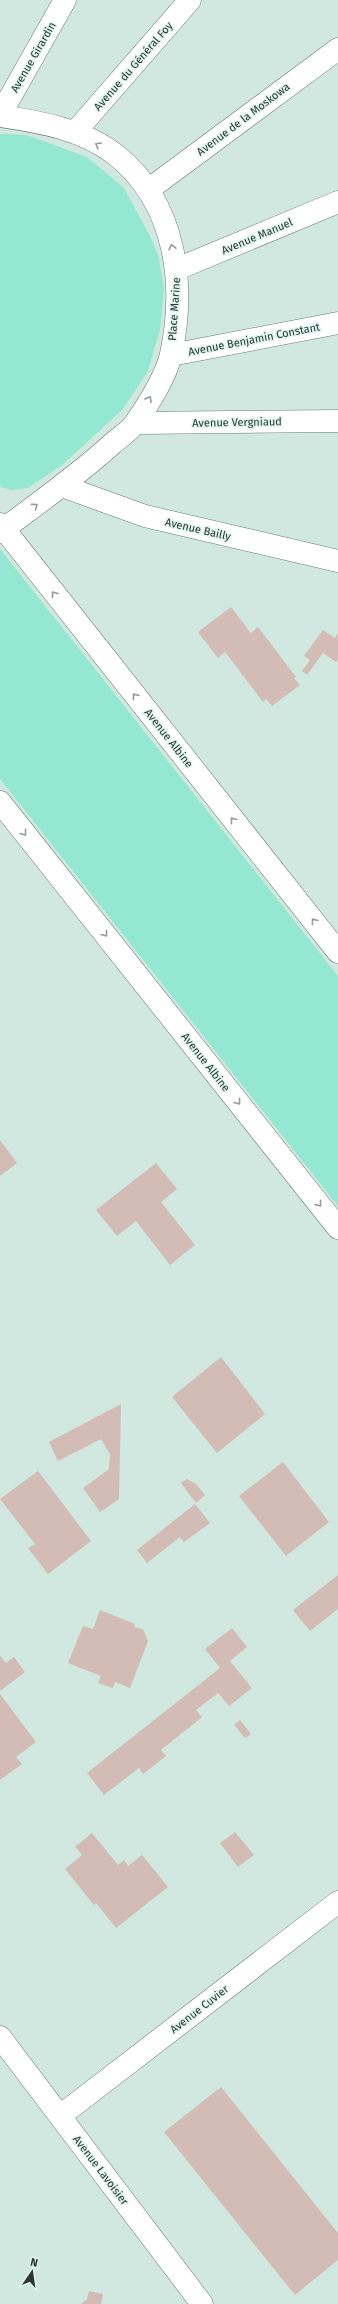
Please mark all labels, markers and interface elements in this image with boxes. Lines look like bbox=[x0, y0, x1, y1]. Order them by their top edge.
street label: Avenue du Général Foy bbox=[91, 19, 176, 113]
street label: Avenue Girardin bbox=[8, 20, 59, 95]
street label: Avenue de la Moskowa bbox=[194, 80, 292, 159]
one-way arrow bbox=[95, 143, 102, 150]
street label: Avenue Manuel bbox=[220, 216, 295, 257]
one-way arrow bbox=[168, 244, 176, 250]
street label: Place Marine bbox=[166, 277, 183, 341]
street label: Avenue Benjamin Constant bbox=[187, 320, 321, 359]
one-way arrow bbox=[145, 396, 152, 403]
street label: Avenue Vergniaud bbox=[192, 415, 282, 430]
one-way arrow bbox=[31, 503, 38, 510]
street label: Avenue Bailly bbox=[164, 516, 233, 543]
one-way arrow bbox=[52, 591, 59, 598]
one-way arrow bbox=[132, 693, 139, 700]
street label: Avenue Albine bbox=[142, 706, 196, 770]
one-way arrow bbox=[231, 817, 238, 824]
one-way arrow bbox=[20, 828, 27, 835]
one-way arrow bbox=[311, 919, 318, 926]
one-way arrow bbox=[100, 930, 107, 937]
street label: Avenue Albine bbox=[179, 1030, 233, 1094]
one-way arrow bbox=[233, 1097, 240, 1104]
one-way arrow bbox=[314, 1199, 321, 1206]
street label: Avenue Cuvier bbox=[168, 1982, 232, 2036]
street label: Avenue Lavoisier bbox=[70, 2133, 132, 2208]
north arrow bbox=[12, 2252, 52, 2292]
text: N bbox=[29, 2256, 39, 2270]

